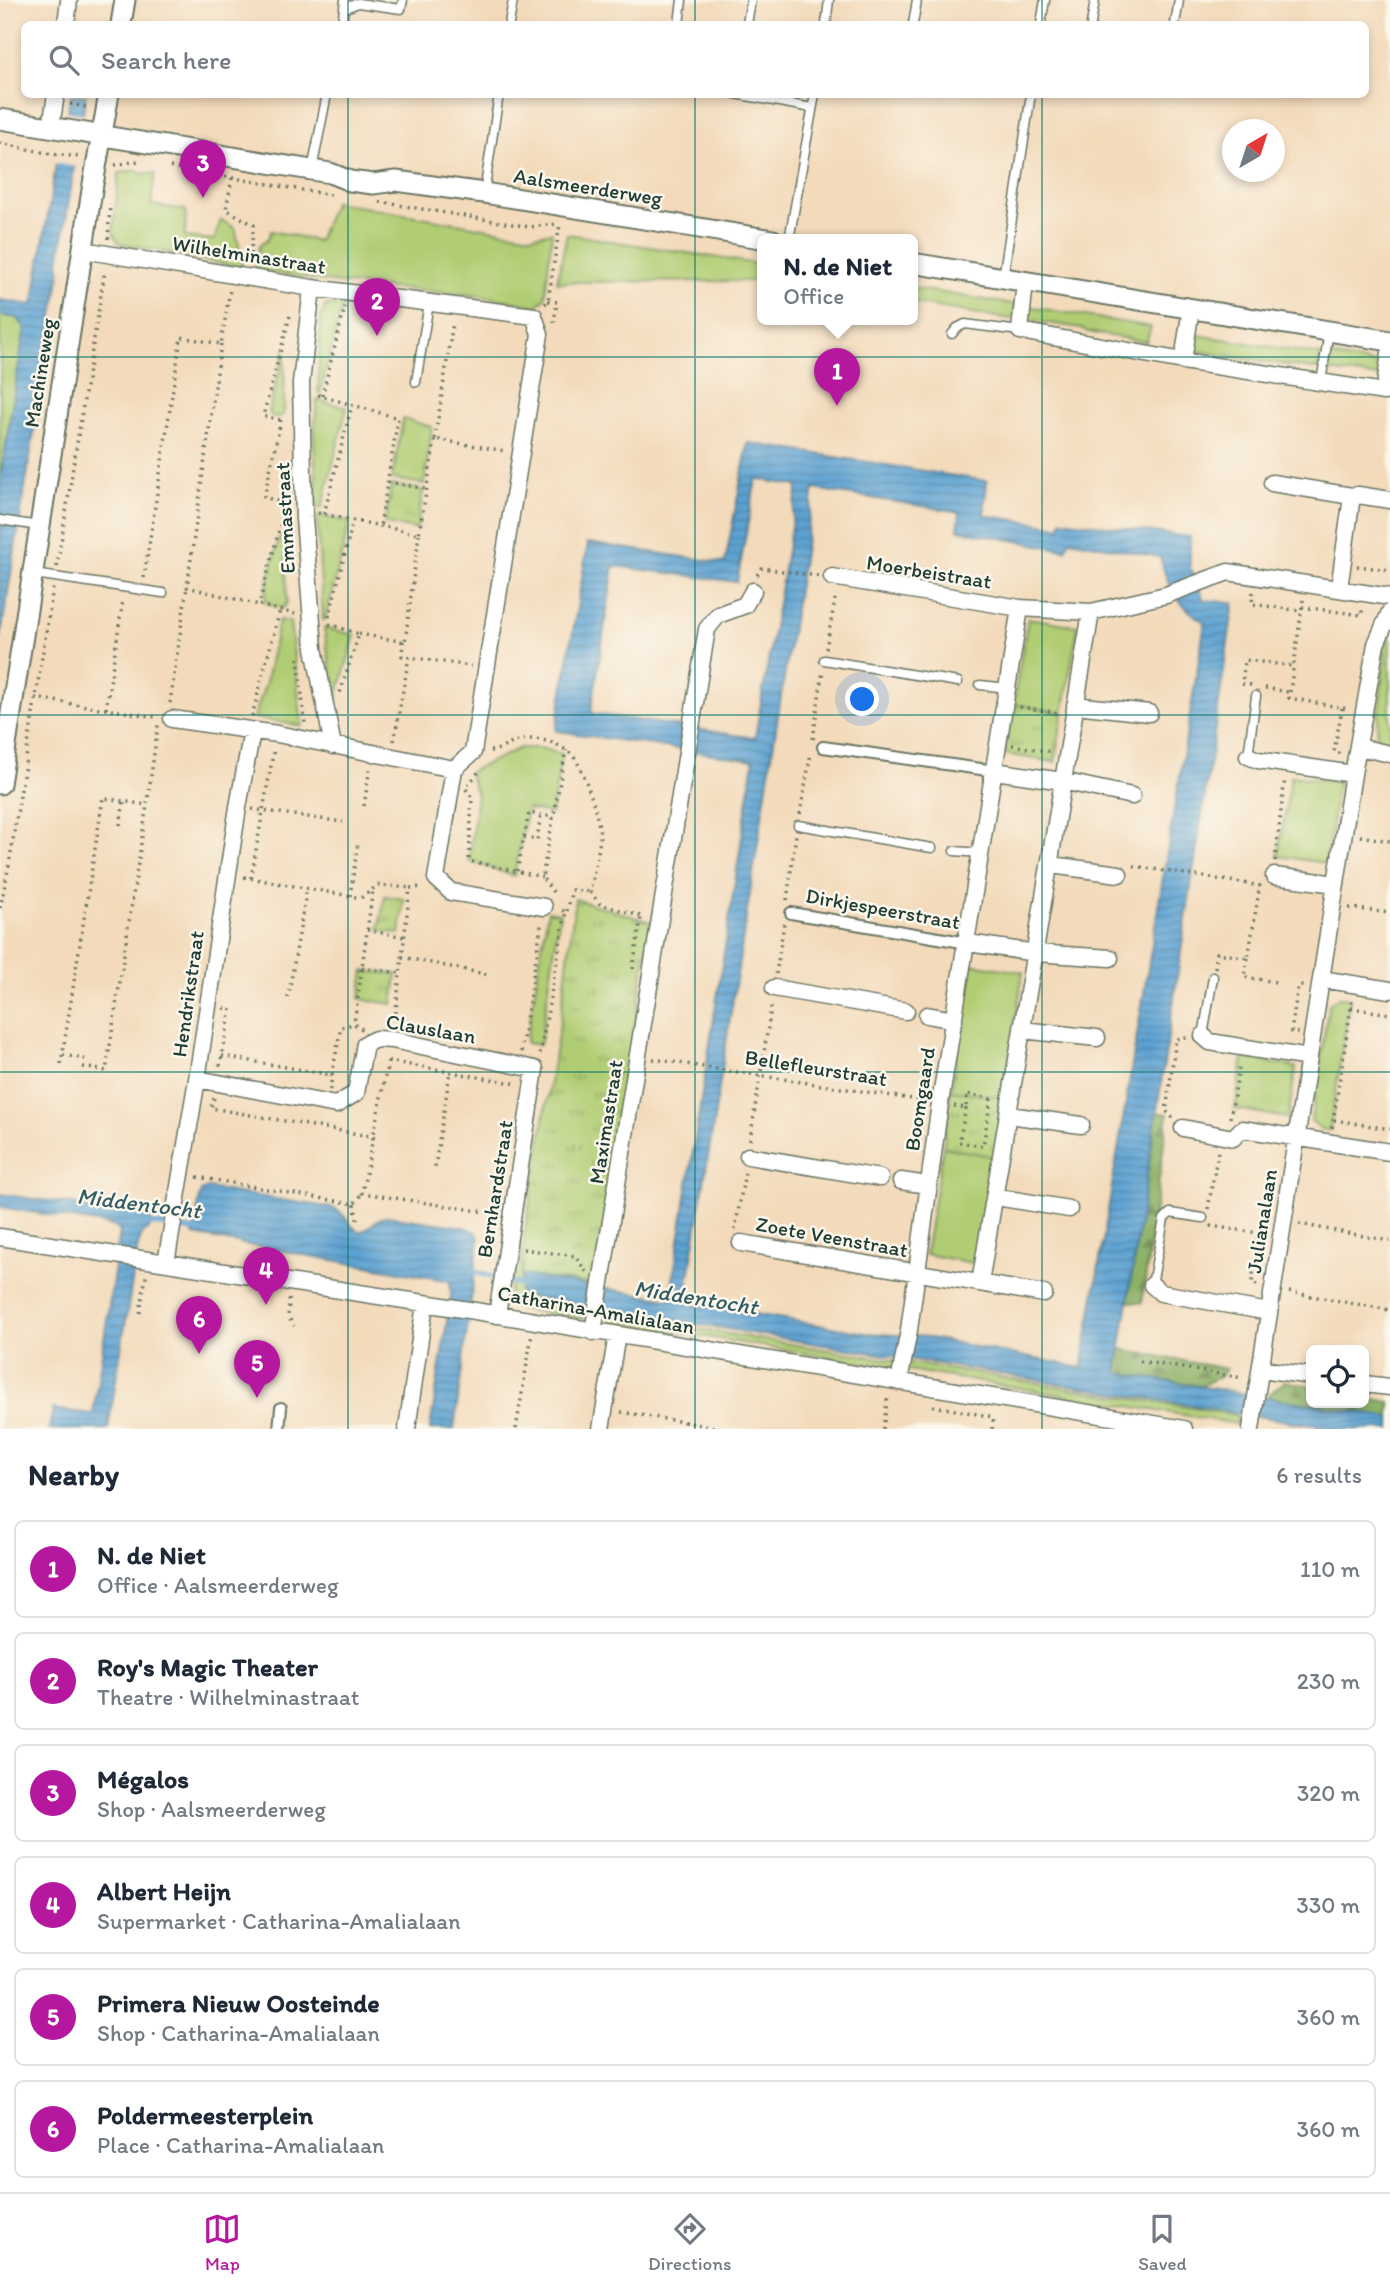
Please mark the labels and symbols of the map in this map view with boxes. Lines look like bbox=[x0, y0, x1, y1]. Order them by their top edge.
north arrow bbox=[1222, 119, 1285, 182]
pin: 3 bbox=[180, 140, 226, 198]
street label: Aalsmeerderweg bbox=[512, 162, 665, 211]
street label: Wilhelminastraat bbox=[170, 230, 328, 279]
pin: 2 bbox=[354, 278, 400, 336]
street label: Machineweg bbox=[19, 316, 61, 429]
pin: 1 bbox=[814, 348, 860, 406]
street label: Emmastraat bbox=[269, 462, 300, 574]
street label: Moerbeistraat bbox=[865, 549, 994, 594]
your location bbox=[845, 682, 879, 716]
street label: Dirkjespeerstraat bbox=[804, 883, 962, 934]
street label: Hendrikstraat bbox=[166, 929, 209, 1059]
street label: Clauslaan bbox=[384, 1008, 478, 1049]
street label: Bellefleurstraat bbox=[743, 1044, 889, 1091]
street label: Boomgaard bbox=[899, 1045, 940, 1153]
street label: Maximastraat bbox=[583, 1058, 628, 1186]
street label: Bernhardstraat bbox=[471, 1118, 518, 1260]
street label: Julianalaan bbox=[1241, 1167, 1282, 1275]
water label: Middentocht bbox=[75, 1182, 205, 1225]
street label: Zoete Veenstraat bbox=[754, 1211, 910, 1262]
pin: 4 bbox=[243, 1247, 289, 1305]
water label: Middentocht bbox=[632, 1273, 762, 1321]
street label: Catharina-Amalialaan bbox=[496, 1280, 696, 1339]
pin: 6 bbox=[176, 1296, 222, 1354]
pin: 5 bbox=[234, 1340, 280, 1398]

